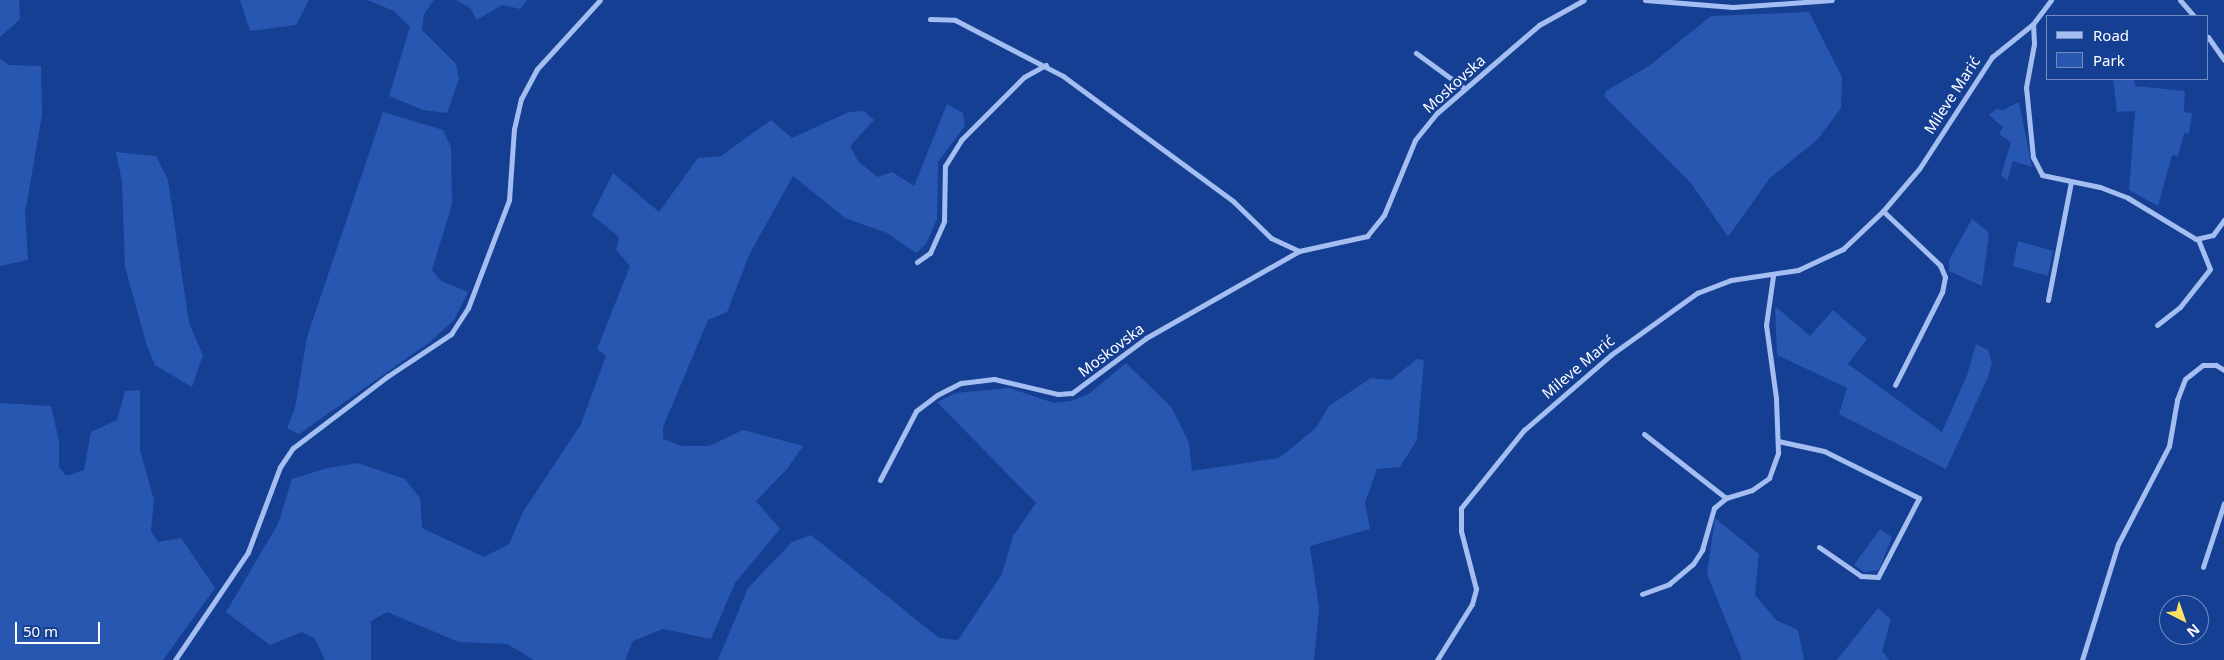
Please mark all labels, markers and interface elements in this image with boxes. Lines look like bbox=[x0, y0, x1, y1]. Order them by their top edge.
legend bbox=[2046, 15, 2209, 80]
text: Road bbox=[2093, 25, 2129, 45]
text: Park bbox=[2093, 50, 2125, 70]
street label: Moskovska bbox=[1419, 51, 1489, 117]
street label: Mileve Marić bbox=[1920, 53, 1984, 137]
street label: Moskovska bbox=[1074, 319, 1148, 381]
street label: Mileve Marić bbox=[1538, 332, 1618, 402]
north arrow bbox=[2159, 595, 2209, 645]
scale bar bbox=[18, 612, 102, 644]
text: N bbox=[2183, 620, 2204, 642]
text: 50 m bbox=[23, 621, 58, 641]

